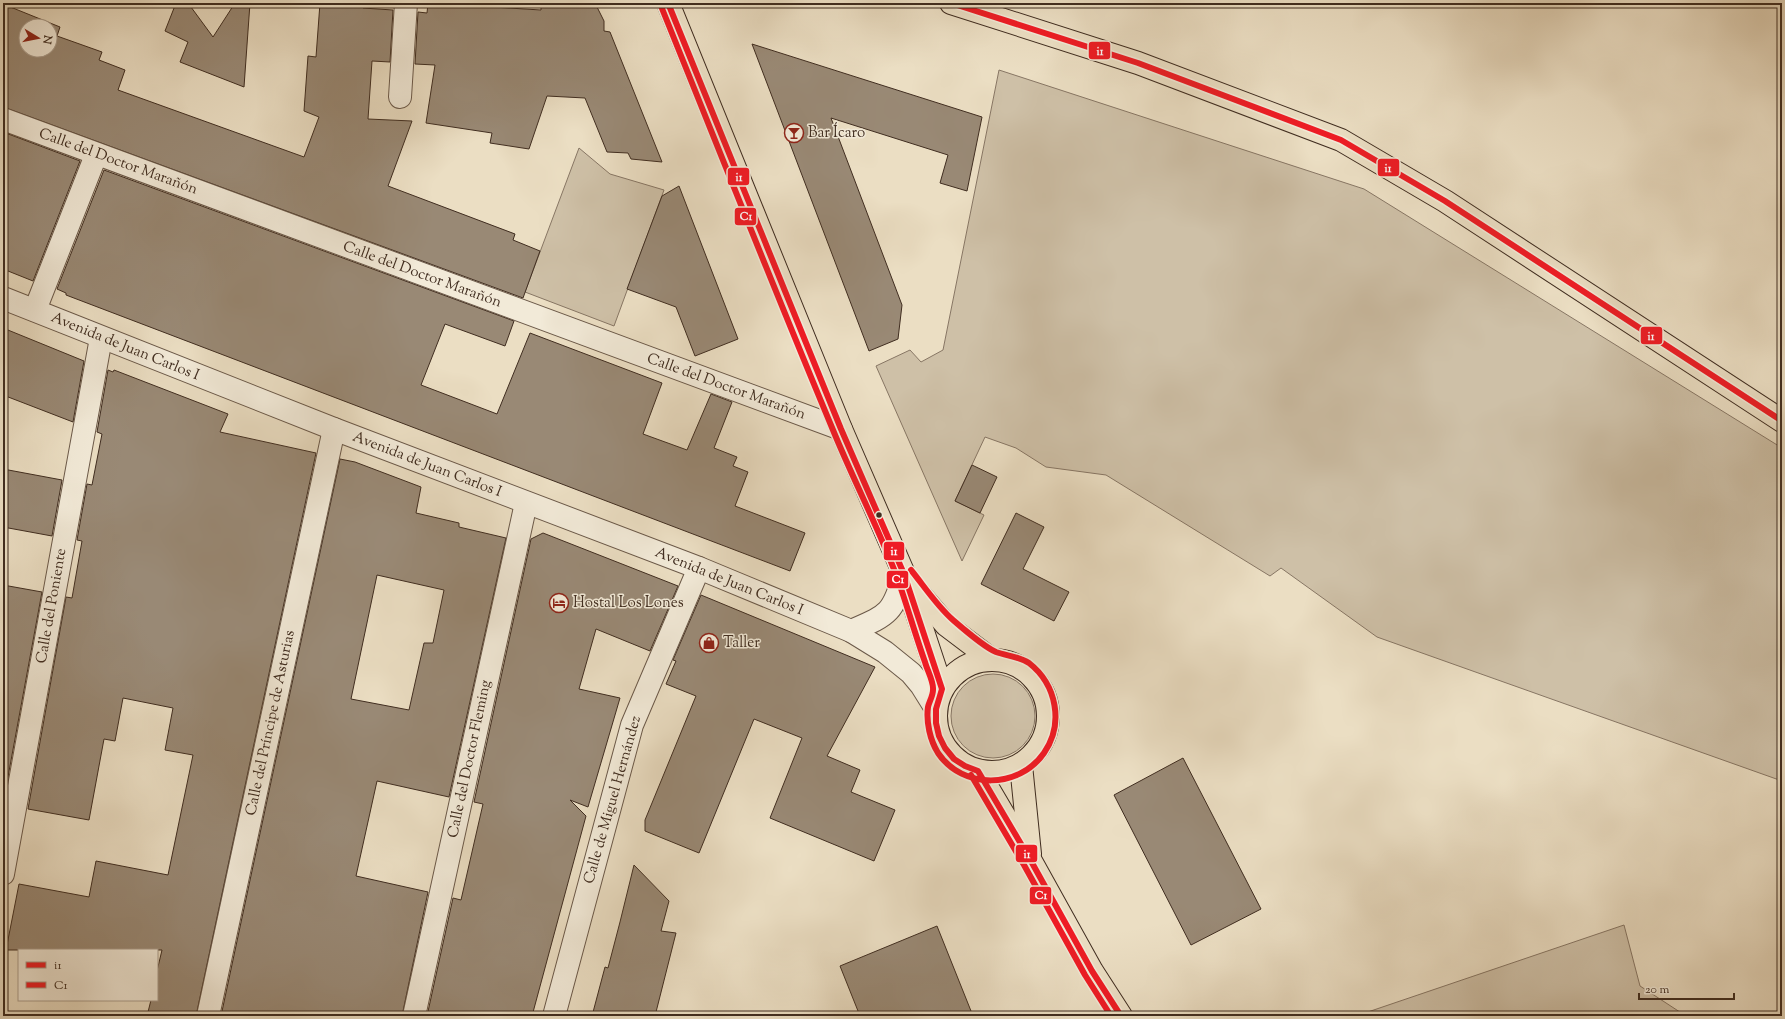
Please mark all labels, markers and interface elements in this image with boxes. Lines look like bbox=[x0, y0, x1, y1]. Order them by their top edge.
north arrow bbox=[18, 18, 58, 58]
text: N bbox=[38, 33, 56, 45]
line badge: i1 bbox=[1088, 41, 1111, 60]
text: i1 bbox=[1097, 44, 1104, 60]
bar icon: Bar Ícaro bbox=[783, 122, 805, 144]
place label: Bar Ícaro bbox=[808, 122, 865, 144]
street label: Calle del Doctor Marañón bbox=[36, 123, 200, 201]
line badge: i1 bbox=[1377, 158, 1400, 177]
text: i1 bbox=[1385, 161, 1392, 177]
line badge: i1 bbox=[727, 167, 750, 186]
text: i1 bbox=[736, 170, 743, 186]
line badge: C1 bbox=[734, 207, 757, 226]
text: C1 bbox=[740, 209, 752, 225]
street label: Calle del Doctor Marañón bbox=[340, 236, 504, 314]
street label: Avenida de Juan Carlos I bbox=[48, 308, 202, 386]
line badge: i1 bbox=[1640, 326, 1663, 345]
text: i1 bbox=[1648, 329, 1655, 345]
street label: Calle del Doctor Marañón bbox=[644, 348, 808, 426]
street label: Avenida de Juan Carlos I bbox=[349, 427, 505, 503]
unlabelled marker bbox=[874, 510, 884, 520]
line badge: i1 bbox=[883, 541, 905, 561]
street label: Avenida de Juan Carlos I bbox=[652, 543, 806, 621]
text: i1 bbox=[891, 544, 898, 560]
street label: Calle del Poniente bbox=[32, 547, 72, 665]
line badge: C1 bbox=[886, 570, 909, 589]
text: C1 bbox=[892, 572, 904, 588]
hotel icon: Hostal Los Lones bbox=[548, 592, 570, 614]
place label: Hostal Los Lones bbox=[573, 593, 684, 614]
street label: Calle del Príncipe de Asturias bbox=[241, 628, 301, 818]
shop icon: Taller bbox=[698, 632, 720, 654]
place label: Taller bbox=[723, 633, 760, 654]
street label: Calle del Doctor Fleming bbox=[443, 678, 497, 840]
street label: Calle de Miguel Hernández bbox=[579, 713, 647, 886]
line badge: i1 bbox=[1015, 844, 1038, 863]
text: i1 bbox=[1024, 847, 1031, 863]
line badge: C1 bbox=[1029, 886, 1052, 905]
text: C1 bbox=[1035, 888, 1047, 904]
legend bbox=[18, 949, 158, 1001]
text: i1 bbox=[54, 957, 62, 975]
scale bar bbox=[1639, 975, 1734, 1001]
text: C1 bbox=[54, 977, 68, 995]
text: 20 m bbox=[1645, 981, 1670, 999]

